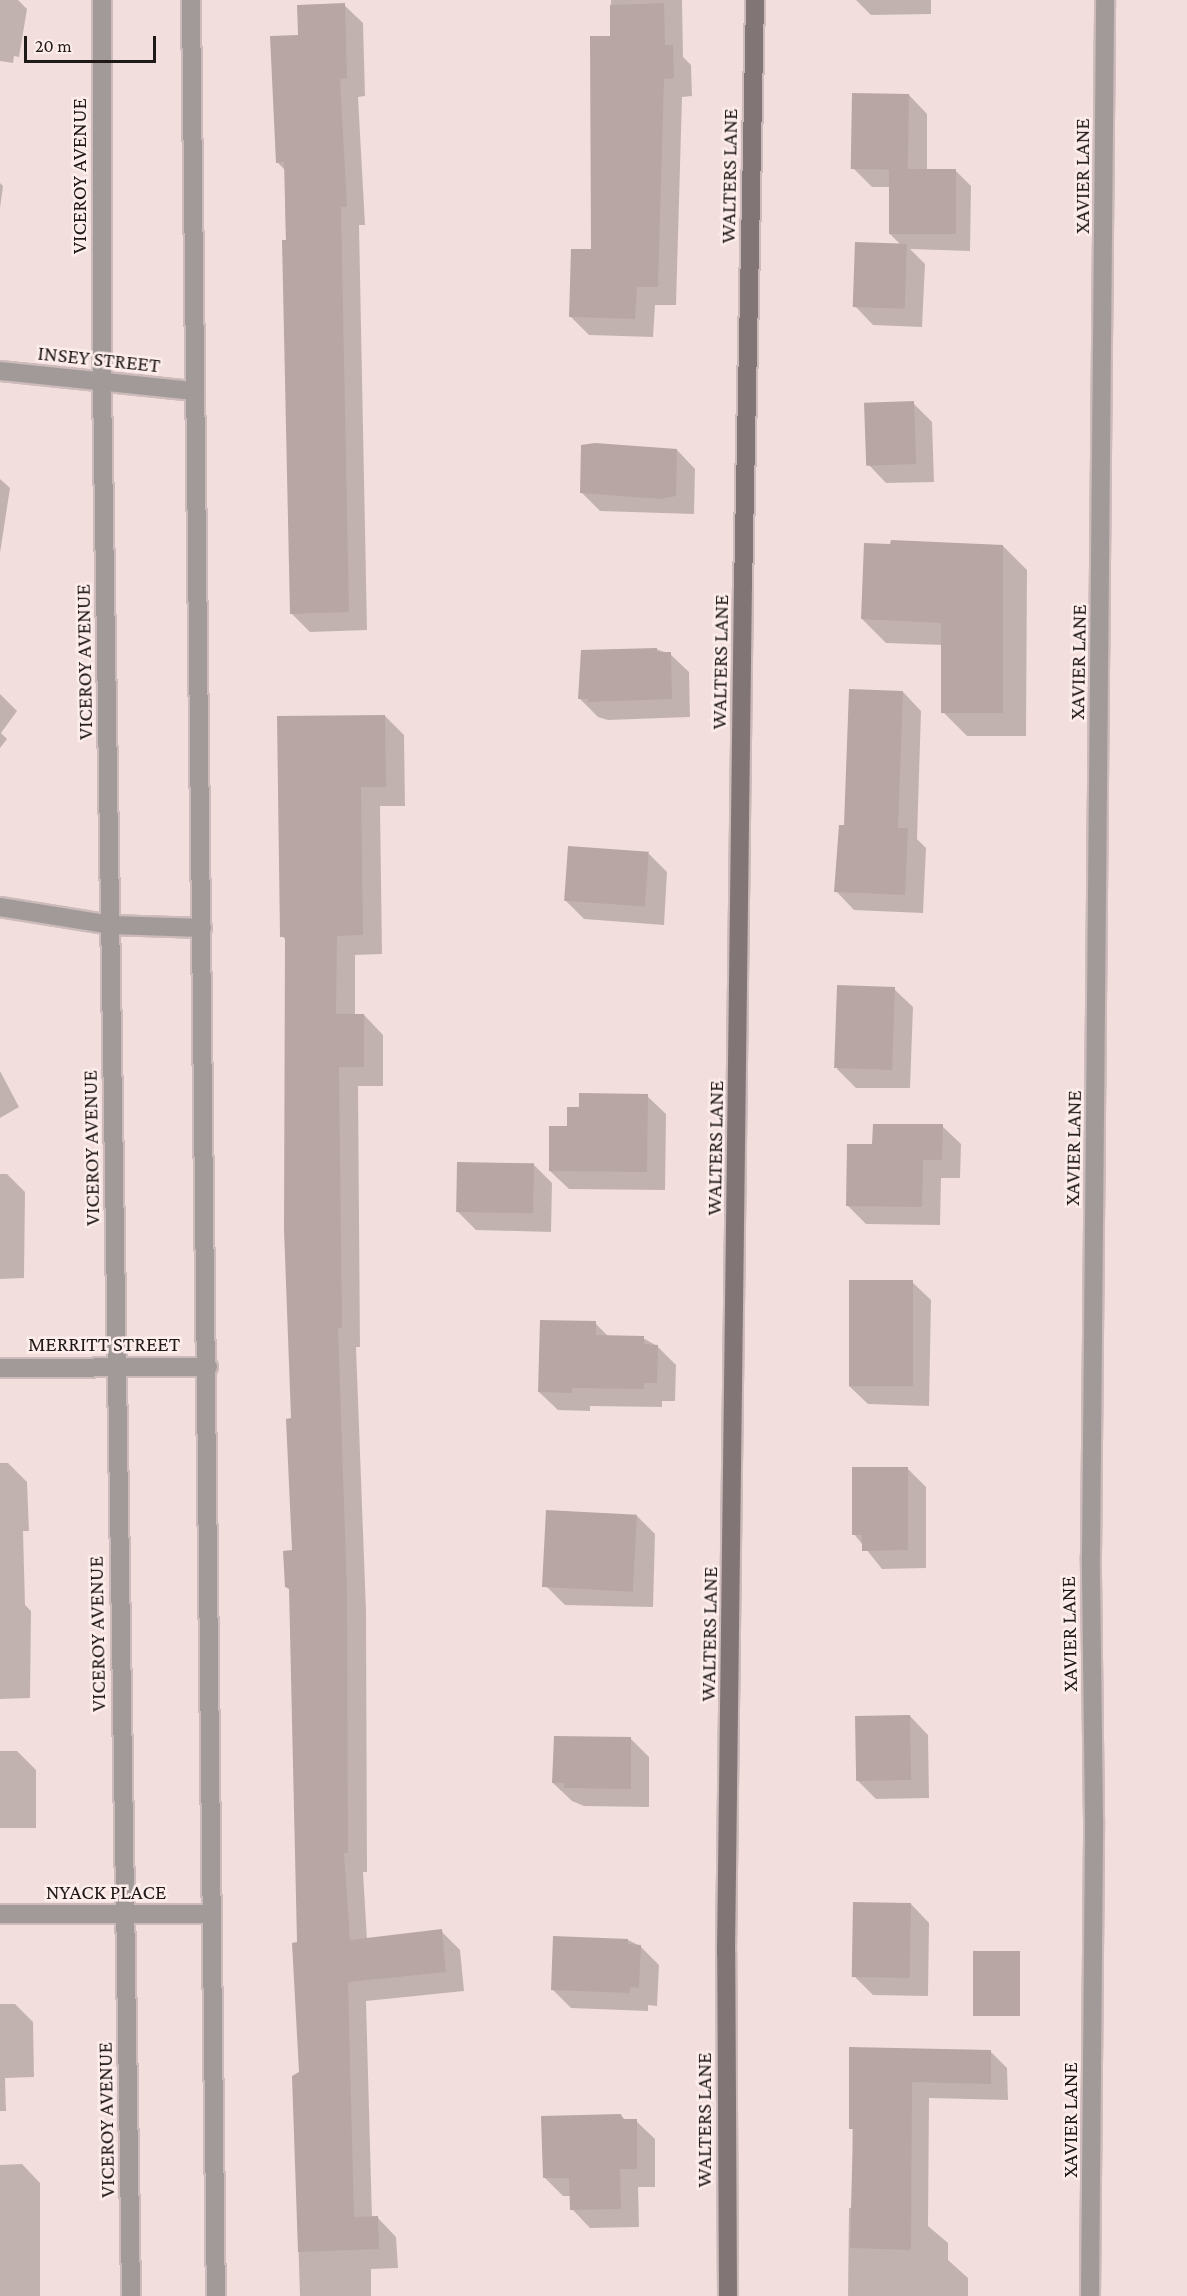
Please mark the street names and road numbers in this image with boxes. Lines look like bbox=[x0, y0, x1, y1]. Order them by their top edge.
street label: VICEROY AVENUE bbox=[66, 98, 92, 254]
street label: WALTERS LANE bbox=[715, 108, 743, 244]
street label: XAVIER LANE bbox=[1069, 118, 1095, 234]
street label: INSEY STREET bbox=[36, 340, 162, 378]
street label: VICEROY AVENUE bbox=[70, 584, 98, 740]
street label: WALTERS LANE bbox=[706, 594, 734, 730]
street label: XAVIER LANE bbox=[1064, 604, 1092, 720]
street label: VICEROY AVENUE bbox=[77, 1070, 105, 1226]
street label: WALTERS LANE bbox=[701, 1080, 729, 1216]
street label: XAVIER LANE bbox=[1059, 1090, 1087, 1206]
street label: MERRITT STREET bbox=[28, 1331, 180, 1357]
street label: VICEROY AVENUE bbox=[83, 1556, 111, 1712]
street label: WALTERS LANE bbox=[695, 1566, 723, 1702]
street label: XAVIER LANE bbox=[1055, 1576, 1083, 1692]
street label: NYACK PLACE bbox=[46, 1879, 166, 1905]
street label: VICEROY AVENUE bbox=[92, 2042, 120, 2198]
street label: WALTERS LANE bbox=[691, 2052, 717, 2188]
street label: XAVIER LANE bbox=[1057, 2062, 1083, 2178]

